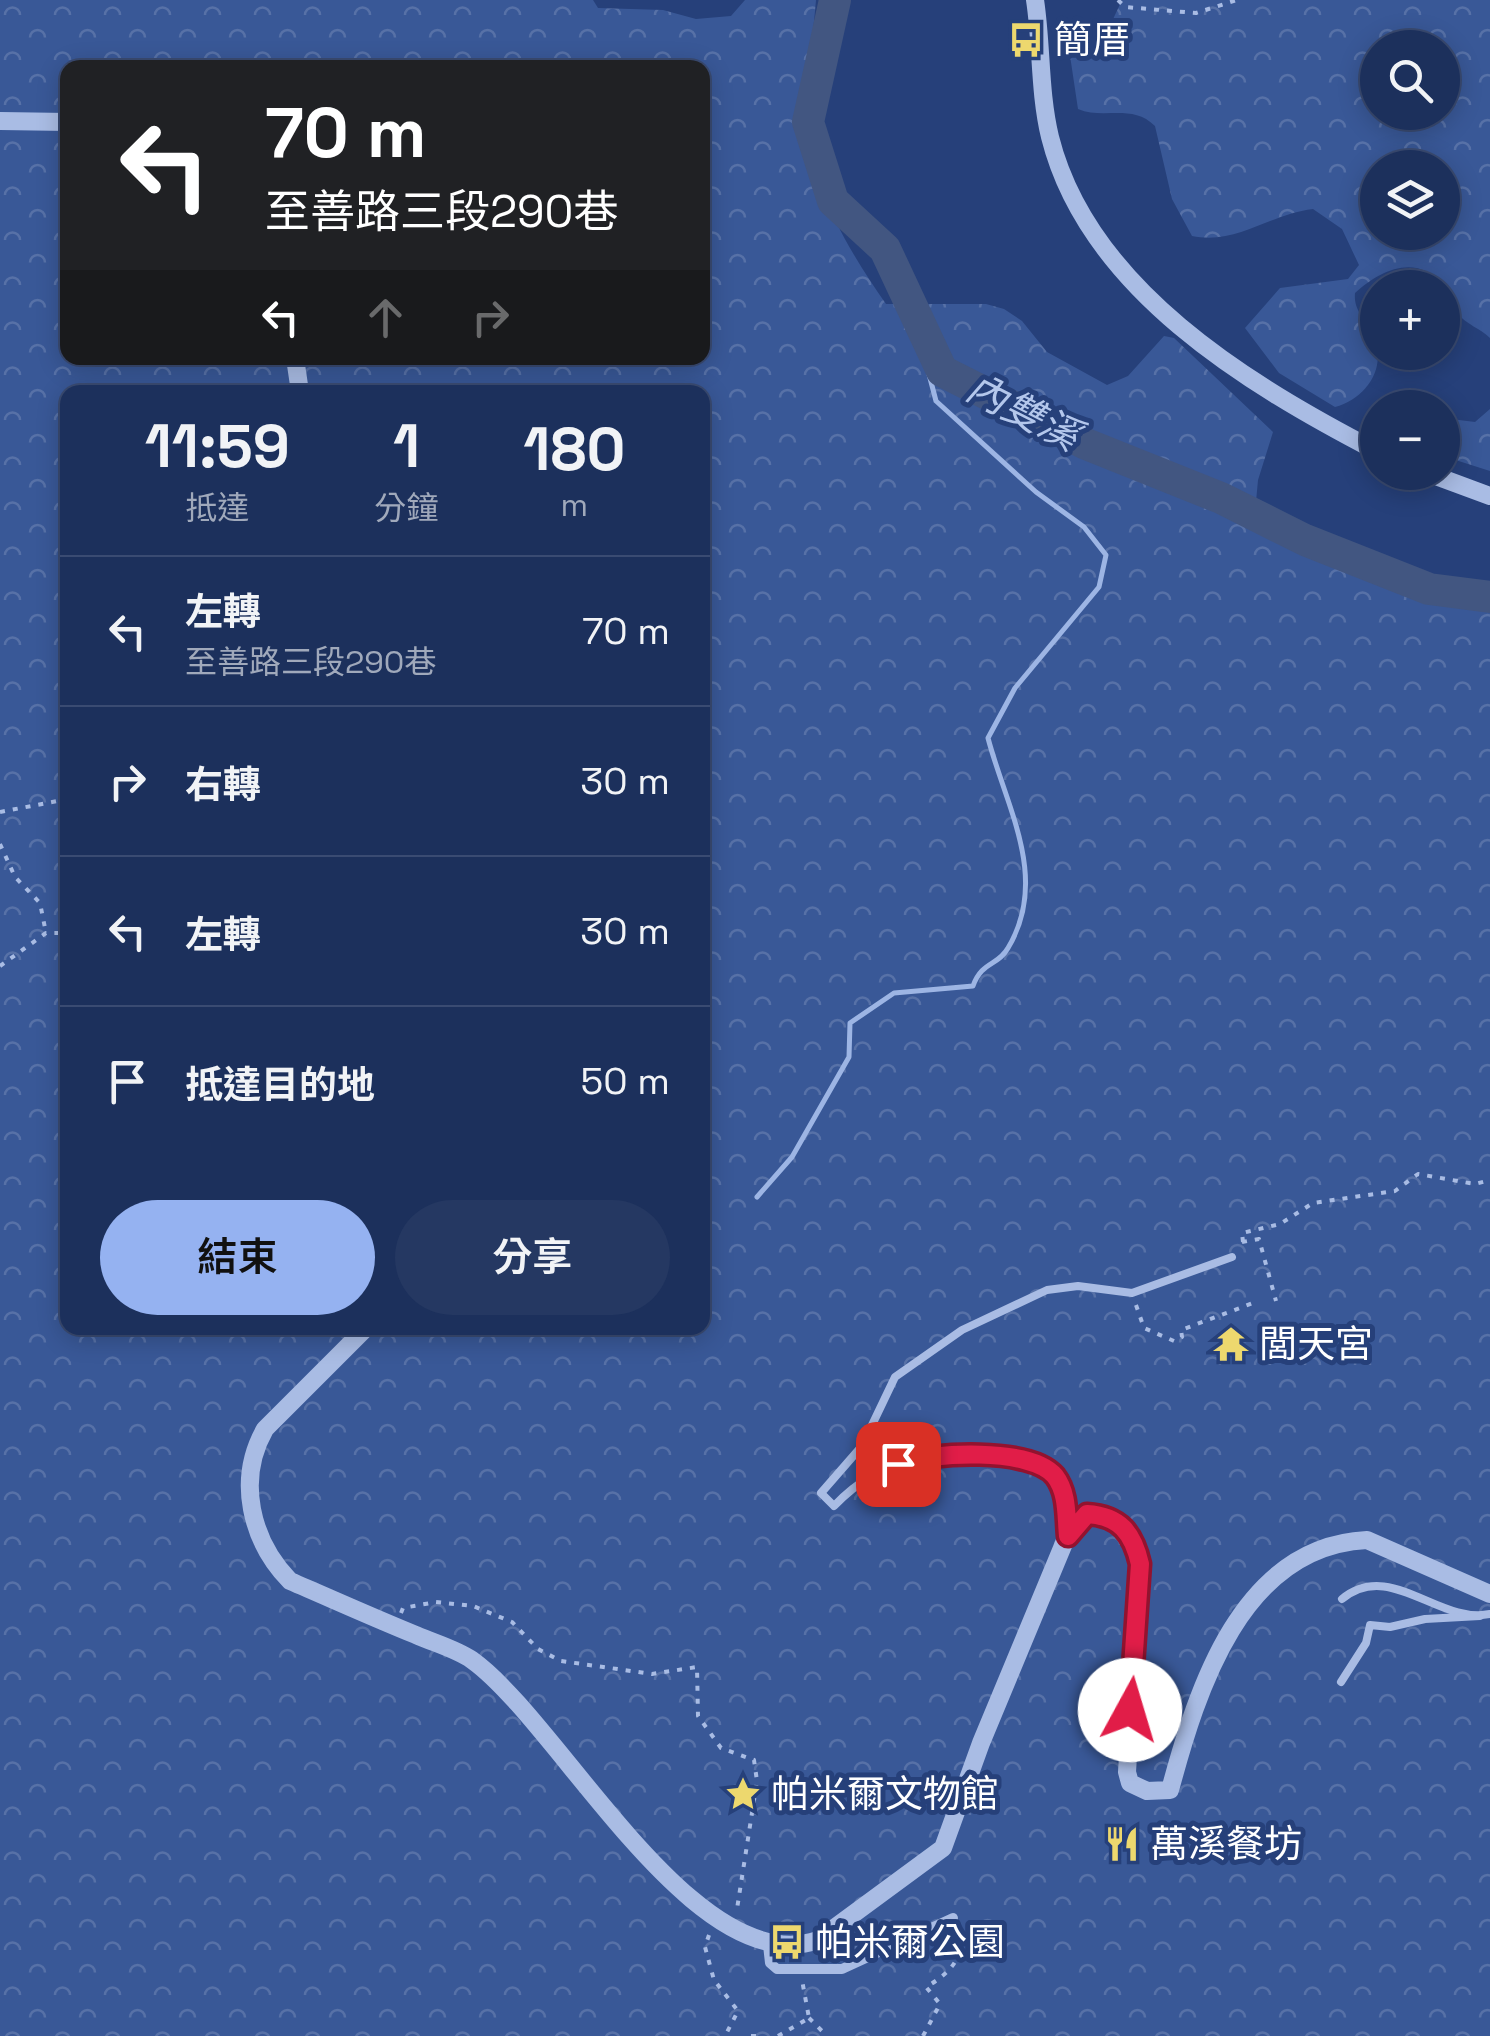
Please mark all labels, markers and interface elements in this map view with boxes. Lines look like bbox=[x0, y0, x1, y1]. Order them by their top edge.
place label: 簡厝 bbox=[1054, 16, 1130, 64]
bus stop icon: 簡厝 bbox=[1007, 21, 1045, 59]
map controls bbox=[1360, 30, 1460, 490]
button: search bbox=[1360, 30, 1460, 130]
text: 70 m bbox=[265, 88, 426, 177]
icon: left bbox=[100, 100, 230, 230]
button: layers bbox=[1360, 150, 1460, 250]
text: 至善路三段290巷 bbox=[265, 183, 618, 240]
button: + bbox=[1360, 270, 1460, 370]
icon: left bbox=[253, 290, 308, 345]
icon: ahead bbox=[358, 290, 413, 345]
icon: right bbox=[463, 290, 518, 345]
water label: 內雙溪 bbox=[958, 362, 1092, 464]
button: − bbox=[1360, 390, 1460, 490]
text: 11:59 bbox=[145, 408, 290, 485]
text: 1 bbox=[393, 408, 420, 485]
text: 180 bbox=[523, 411, 625, 488]
text: m bbox=[561, 485, 588, 525]
text: 抵達 bbox=[185, 488, 249, 528]
text: 分鐘 bbox=[375, 488, 439, 528]
text: 左轉 bbox=[185, 588, 261, 636]
icon: left bbox=[100, 604, 155, 659]
text: 70 m bbox=[582, 607, 670, 655]
text: 至善路三段290巷 bbox=[185, 642, 436, 682]
icon: right bbox=[100, 754, 155, 809]
text: 30 m bbox=[580, 757, 670, 805]
text: 右轉 bbox=[185, 761, 261, 809]
icon: left bbox=[100, 904, 155, 959]
text: 30 m bbox=[580, 907, 670, 955]
text: 左轉 bbox=[185, 911, 261, 959]
icon: arrive bbox=[100, 1054, 155, 1109]
text: 50 m bbox=[580, 1057, 670, 1105]
text: 抵達目的地 bbox=[185, 1061, 375, 1109]
button: 結束 bbox=[100, 1200, 375, 1315]
button: 分享 bbox=[395, 1200, 670, 1315]
place label: 閭天宮 bbox=[1259, 1320, 1373, 1368]
temple icon: 閭天宮 bbox=[1212, 1325, 1250, 1363]
pin bbox=[856, 1422, 941, 1507]
icon: arrive bbox=[871, 1437, 926, 1492]
position arrow bbox=[1078, 1658, 1182, 1762]
place label: 帕米爾文物館 bbox=[771, 1770, 999, 1818]
place icon: 帕米爾文物館 bbox=[724, 1775, 762, 1813]
place label: 萬溪餐坊 bbox=[1150, 1820, 1302, 1868]
restaurant icon: 萬溪餐坊 bbox=[1103, 1825, 1141, 1863]
place label: 帕米爾公園 bbox=[815, 1918, 1005, 1966]
bus stop icon: 帕米爾公園 bbox=[768, 1923, 806, 1961]

